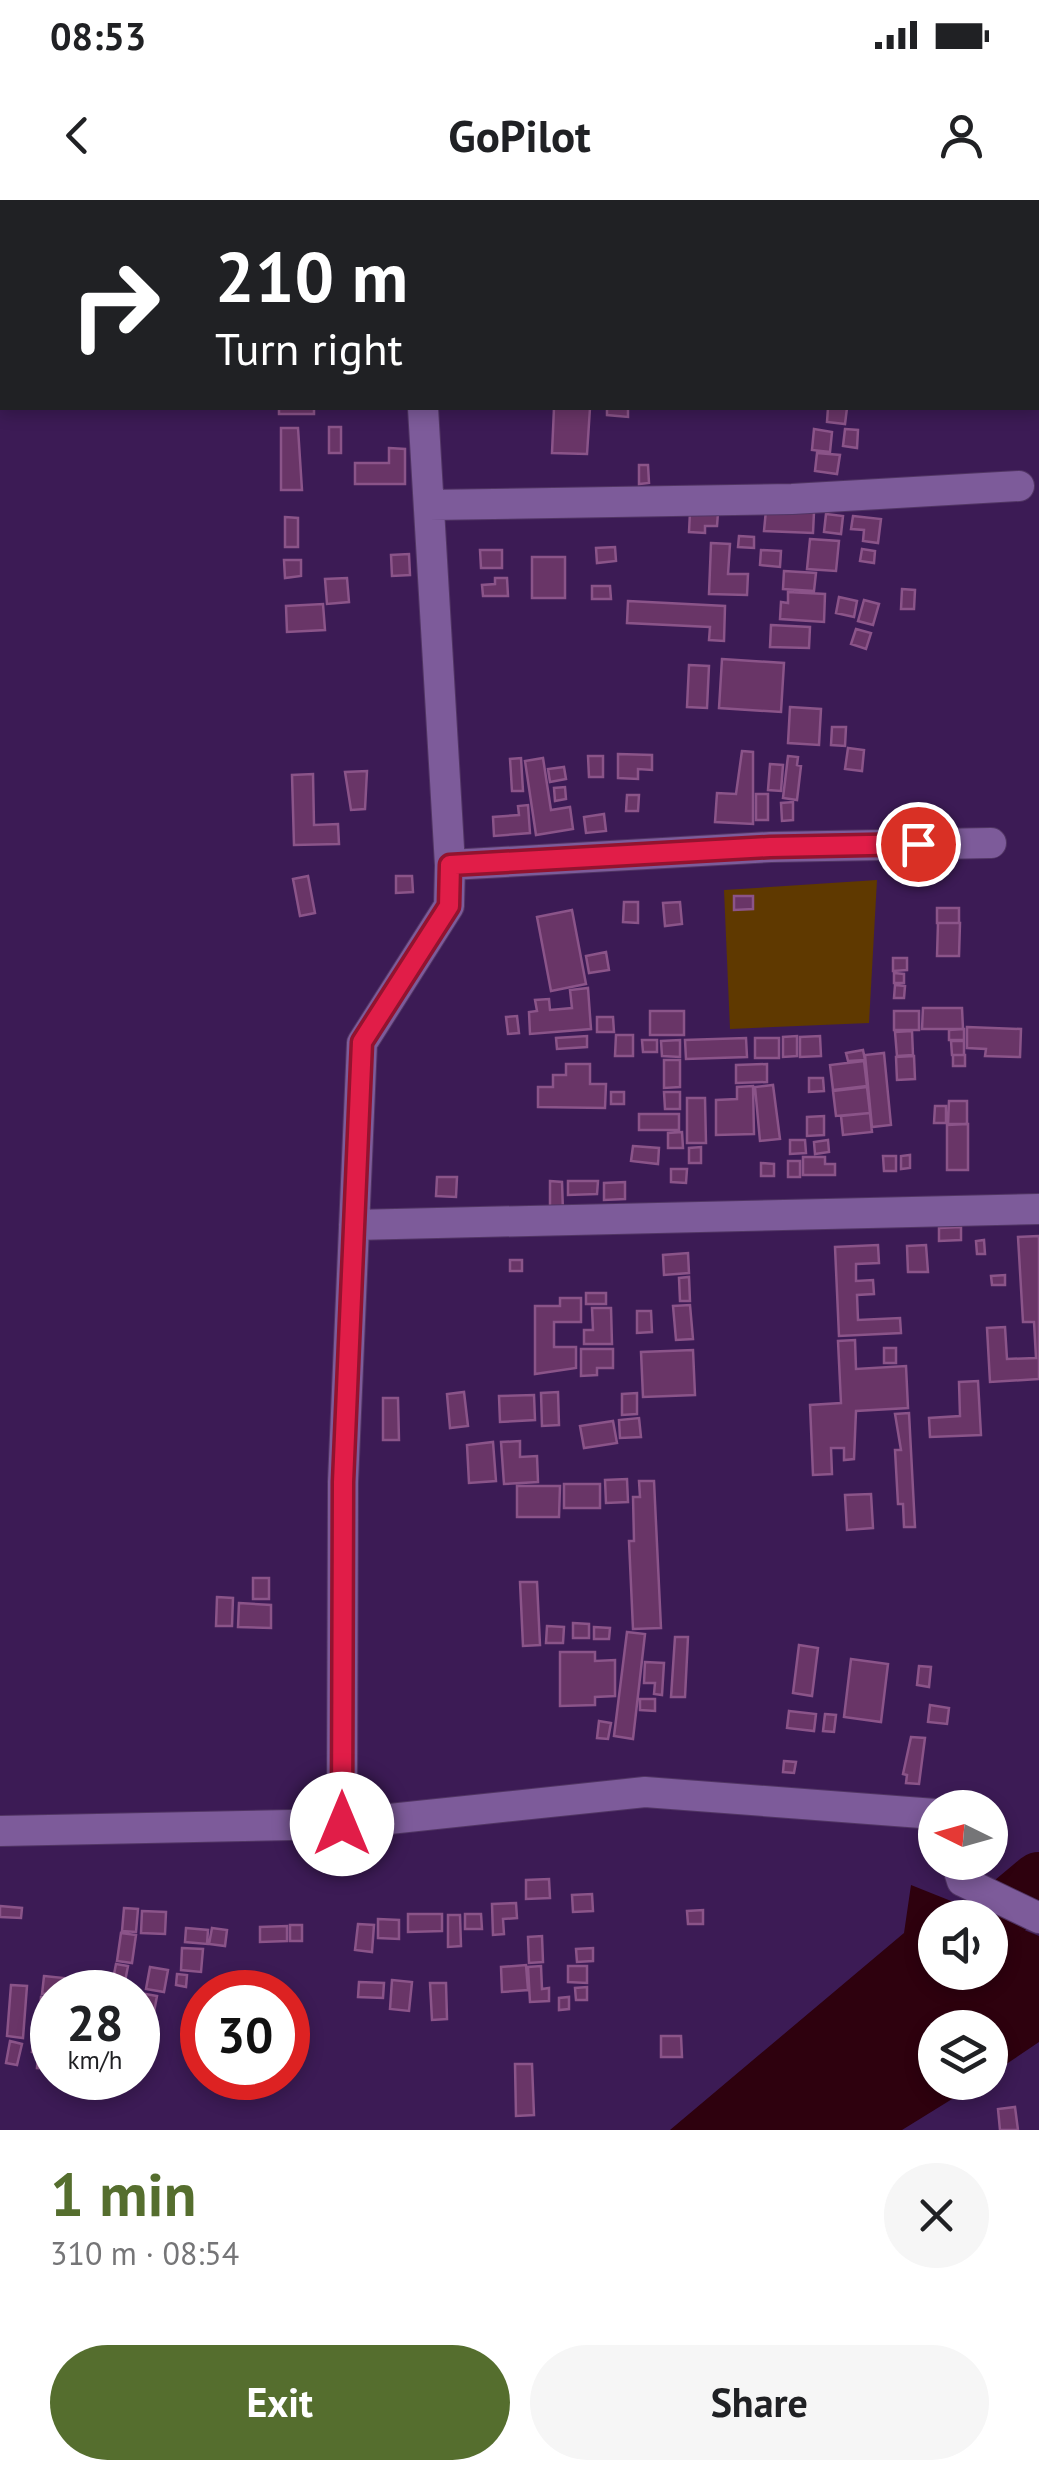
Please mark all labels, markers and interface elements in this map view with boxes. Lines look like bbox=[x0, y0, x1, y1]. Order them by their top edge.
text: 08:53 bbox=[50, 11, 146, 60]
text: GoPilot bbox=[448, 106, 591, 164]
icon: back bbox=[50, 108, 105, 163]
icon: person bbox=[934, 108, 989, 163]
text: 210 m bbox=[215, 231, 408, 321]
icon: right bbox=[50, 240, 180, 370]
text: Turn right bbox=[215, 319, 403, 377]
pin bbox=[876, 802, 961, 887]
icon: arrive bbox=[891, 817, 946, 872]
position arrow bbox=[290, 1772, 394, 1876]
north arrow bbox=[918, 1790, 1008, 1880]
map controls bbox=[918, 1790, 1008, 2100]
button: sound bbox=[918, 1900, 1008, 1990]
speed limit sign: 30 bbox=[180, 1970, 310, 2100]
text: 28 bbox=[67, 1990, 123, 2055]
button: layers bbox=[918, 2010, 1008, 2100]
text: km/h bbox=[68, 2044, 122, 2076]
text: 1 min bbox=[50, 2155, 196, 2233]
button: close bbox=[884, 2163, 989, 2268]
text: 310 m · 08:54 bbox=[50, 2232, 239, 2274]
button: Exit bbox=[50, 2345, 510, 2460]
button: Share bbox=[530, 2345, 989, 2460]

